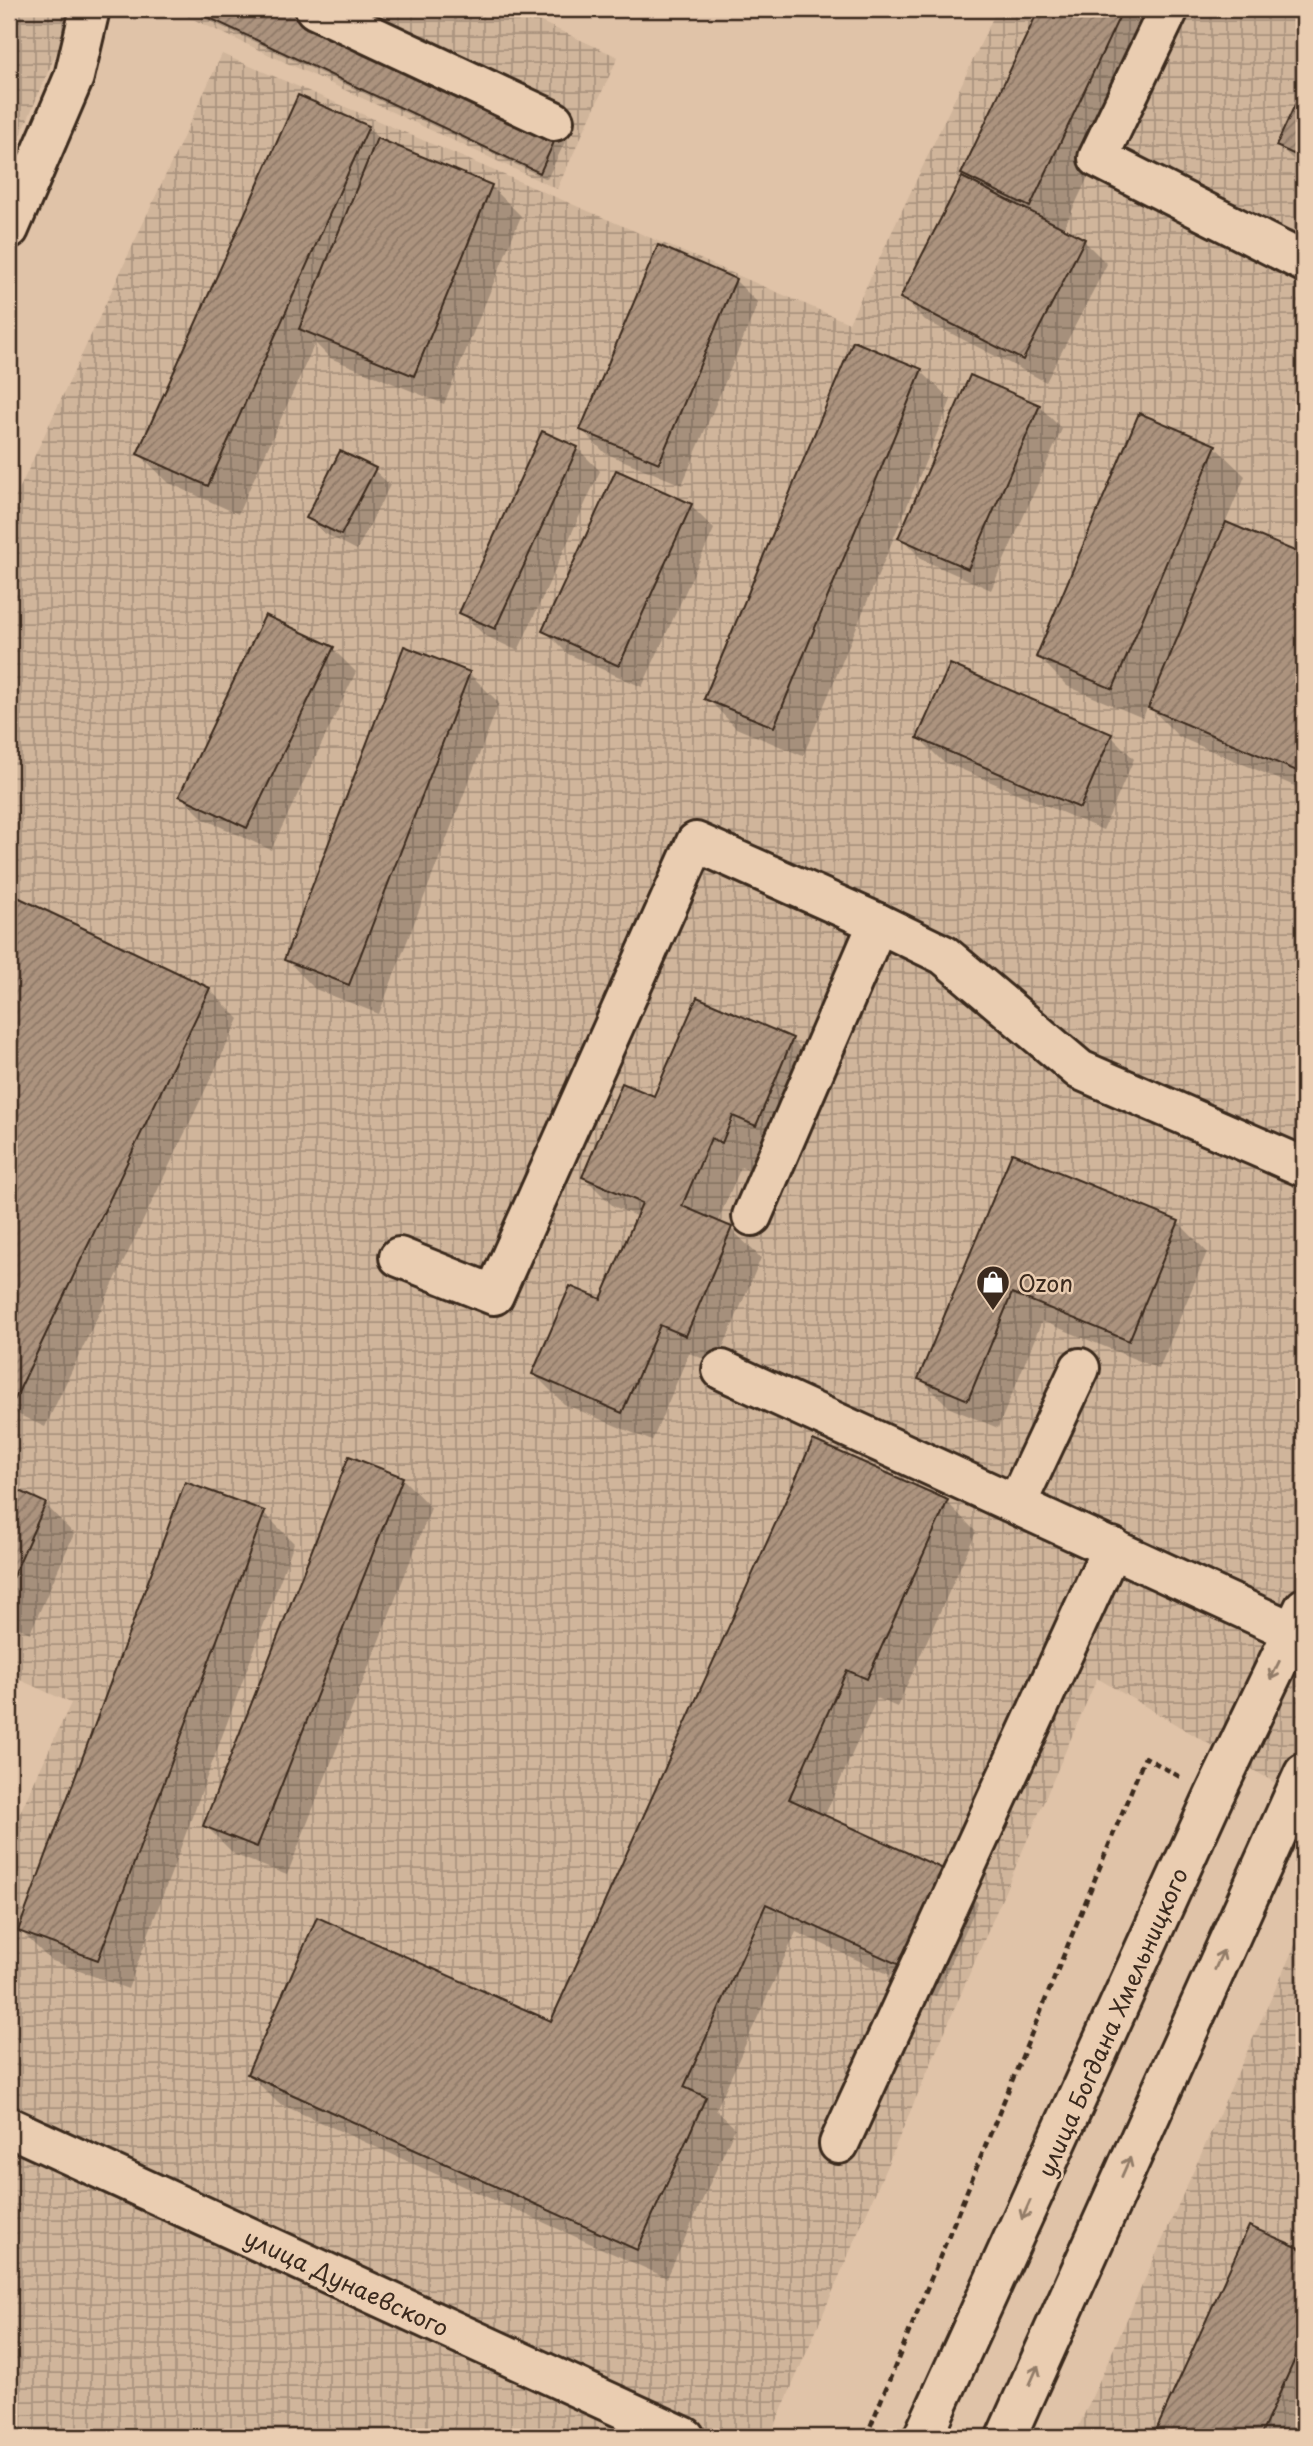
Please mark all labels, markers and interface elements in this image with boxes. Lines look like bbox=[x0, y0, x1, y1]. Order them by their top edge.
shop icon: Ozon bbox=[974, 1263, 1012, 1312]
place label: Ozon bbox=[1018, 1265, 1073, 1300]
one-way arrow bbox=[1268, 1659, 1282, 1680]
street label: улица Богдана Хмельницкого bbox=[1028, 1862, 1196, 2182]
one-way arrow bbox=[1213, 1949, 1226, 1971]
one-way arrow bbox=[1120, 2157, 1133, 2178]
one-way arrow bbox=[1019, 2199, 1032, 2220]
street label: улица Дунаевского bbox=[239, 2219, 455, 2345]
one-way arrow bbox=[1027, 2365, 1041, 2386]

